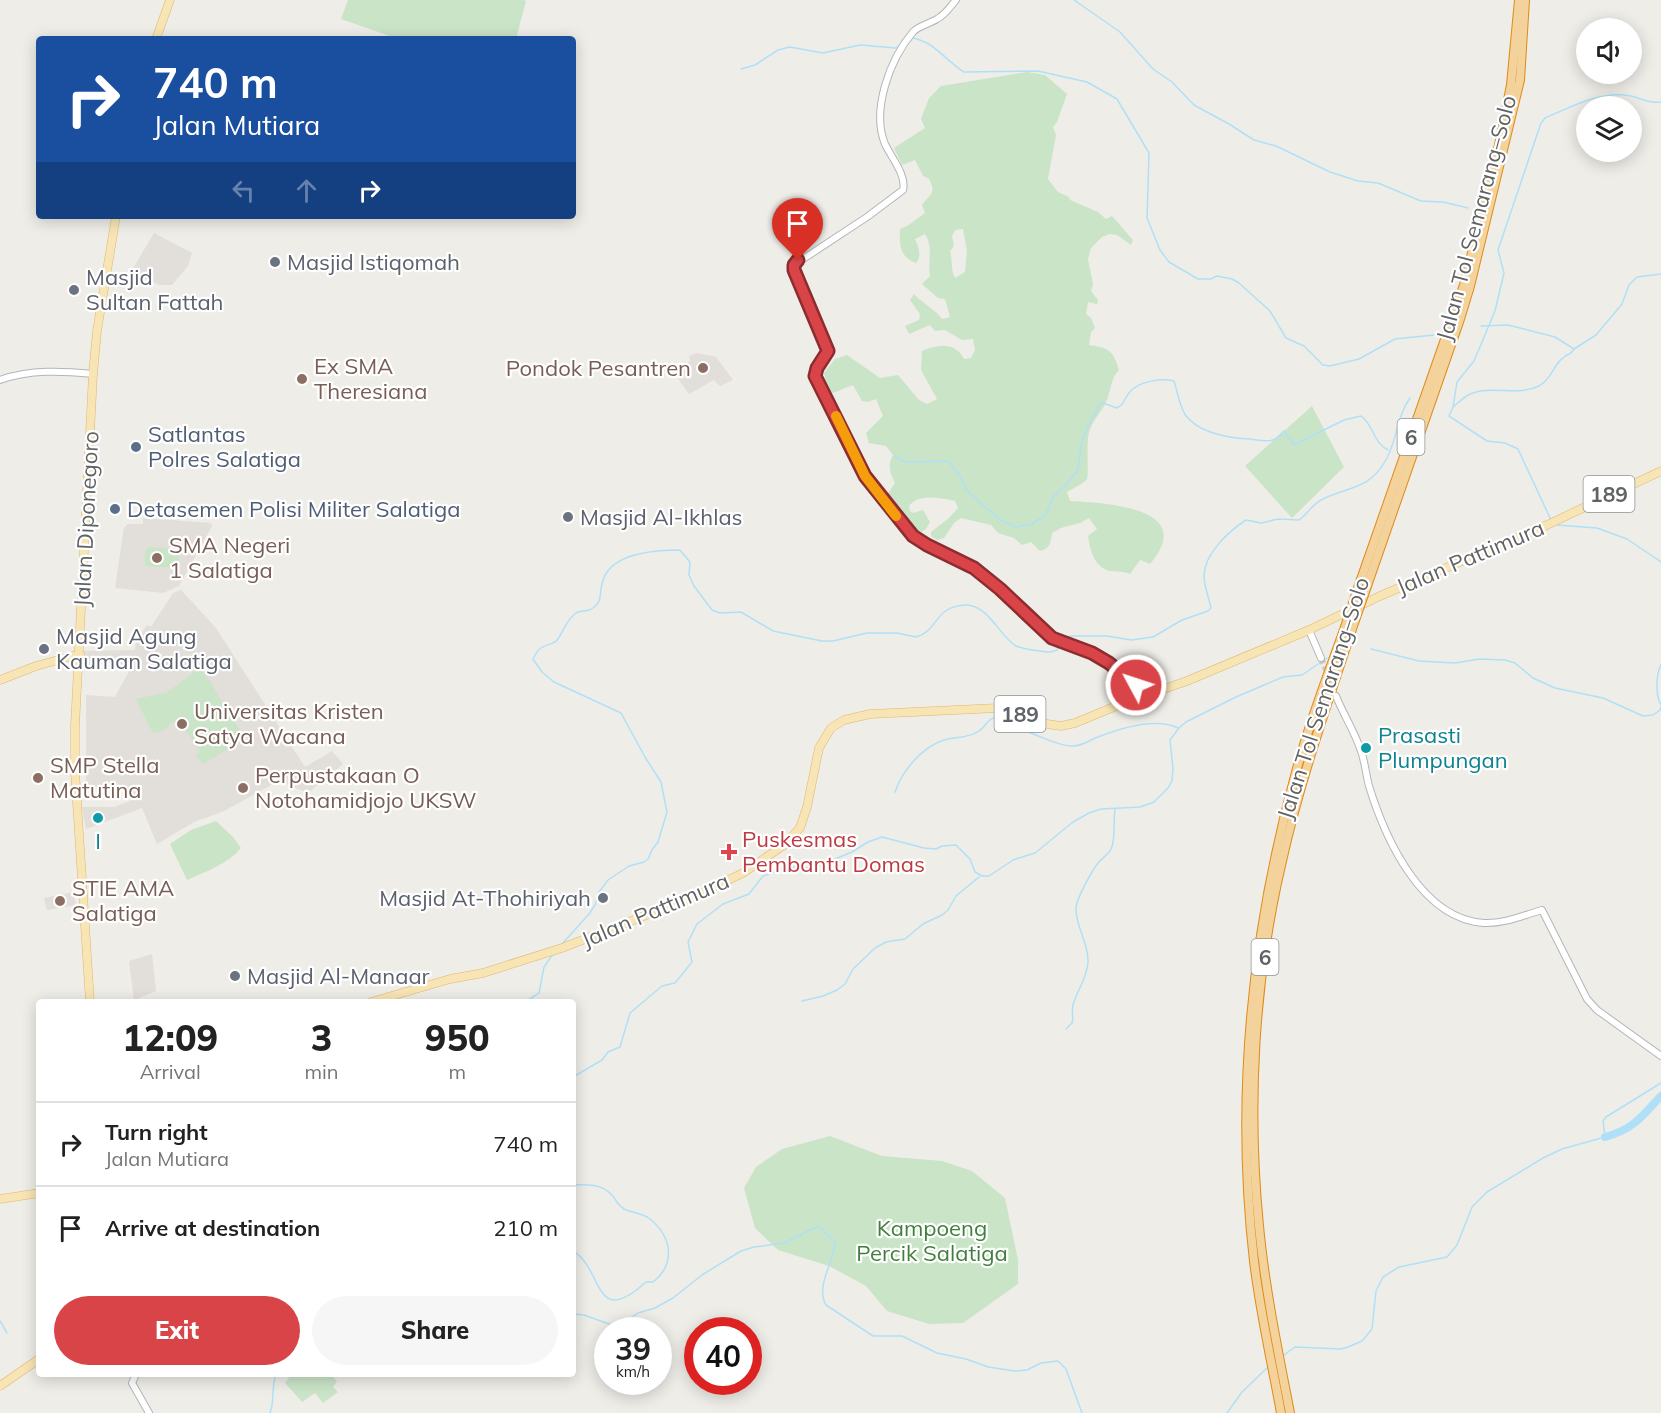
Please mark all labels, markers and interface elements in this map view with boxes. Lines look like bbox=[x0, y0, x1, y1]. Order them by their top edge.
map controls bbox=[1576, 18, 1642, 162]
button: sound bbox=[1576, 18, 1642, 84]
text: 740 m bbox=[153, 56, 278, 109]
icon: right bbox=[54, 60, 132, 138]
street label: Jalan Tol Semarang–Solo bbox=[1430, 92, 1522, 344]
button: layers bbox=[1576, 96, 1642, 162]
text: Jalan Mutiara bbox=[153, 108, 320, 142]
icon: left bbox=[227, 174, 260, 207]
icon: ahead bbox=[290, 174, 323, 207]
icon: right bbox=[353, 174, 386, 207]
pin bbox=[772, 198, 823, 260]
icon: arrive bbox=[781, 207, 814, 240]
place label: Masjid Istiqomah bbox=[287, 248, 460, 276]
marker: Masjid Istiqomah bbox=[268, 255, 282, 269]
place label: Masjid Sultan Fattah bbox=[86, 263, 224, 316]
marker: Masjid Sultan Fattah bbox=[67, 283, 81, 297]
place label: Ex SMA Theresiana bbox=[314, 352, 427, 405]
place label: Pondok Pesantren bbox=[506, 354, 691, 382]
marker: Pondok Pesantren bbox=[696, 361, 710, 375]
marker: Ex SMA Theresiana bbox=[295, 372, 309, 386]
road number: 6 bbox=[1398, 419, 1424, 455]
place label: Satlantas Polres Salatiga bbox=[148, 420, 301, 473]
street label: Jalan Diponegoro bbox=[67, 430, 105, 608]
marker: Satlantas Polres Salatiga bbox=[129, 440, 143, 454]
road number: 189 bbox=[1584, 476, 1634, 512]
place label: Detasemen Polisi Militer Salatiga bbox=[127, 495, 460, 523]
marker: Detasemen Polisi Militer Salatiga bbox=[108, 502, 122, 516]
place label: Masjid Al-Ikhlas bbox=[580, 503, 743, 531]
marker: Masjid Al-Ikhlas bbox=[561, 510, 575, 524]
street label: Jalan Pattimura bbox=[1392, 513, 1548, 601]
place label: SMA Negeri 1 Salatiga bbox=[169, 531, 290, 584]
marker: SMA Negeri 1 Salatiga bbox=[150, 551, 164, 565]
street label: Jalan Tol Semarang–Solo bbox=[1271, 573, 1375, 823]
place label: Masjid Agung Kauman Salatiga bbox=[56, 622, 232, 675]
marker: Masjid Agung Kauman Salatiga bbox=[37, 642, 51, 656]
position arrow bbox=[1104, 653, 1168, 717]
road number: 189 bbox=[994, 696, 1046, 732]
place label: Universitas Kristen Satya Wacana bbox=[194, 697, 384, 750]
marker: Universitas Kristen Satya Wacana bbox=[175, 717, 189, 731]
place label: Prasasti Plumpungan bbox=[1378, 721, 1508, 774]
marker: Prasasti Plumpungan bbox=[1359, 741, 1373, 755]
place label: SMP Stella Matutina bbox=[50, 751, 160, 804]
place label: Perpustakaan O Notohamidjojo UKSW bbox=[255, 761, 477, 814]
marker: SMP Stella Matutina bbox=[31, 771, 45, 785]
marker: Perpustakaan O Notohamidjojo UKSW bbox=[236, 781, 250, 795]
marker: I bbox=[91, 811, 105, 825]
place label: Puskesmas Pembantu Domas bbox=[742, 825, 925, 878]
place label: I bbox=[95, 827, 101, 855]
marker: Puskesmas Pembantu Domas bbox=[720, 843, 738, 861]
street label: Jalan Pattimura bbox=[577, 866, 733, 954]
place label: STIE AMA Salatiga bbox=[72, 874, 174, 927]
place label: Masjid At-Thohiriyah bbox=[379, 884, 591, 912]
marker: Masjid At-Thohiriyah bbox=[596, 891, 610, 905]
marker: STIE AMA Salatiga bbox=[53, 894, 67, 908]
road number: 6 bbox=[1252, 939, 1278, 975]
place label: Masjid Al-Manaar bbox=[247, 962, 430, 990]
marker: Masjid Al-Manaar bbox=[228, 969, 242, 983]
text: 12:09 bbox=[122, 1015, 218, 1060]
text: 3 bbox=[311, 1015, 332, 1060]
text: 950 bbox=[425, 1015, 490, 1060]
text: Arrival bbox=[140, 1059, 201, 1084]
text: min bbox=[304, 1059, 339, 1084]
text: m bbox=[448, 1059, 466, 1084]
text: Turn right bbox=[105, 1118, 208, 1146]
icon: right bbox=[54, 1128, 87, 1161]
text: 740 m bbox=[493, 1130, 558, 1158]
text: Jalan Mutiara bbox=[105, 1146, 229, 1171]
icon: arrive bbox=[54, 1212, 87, 1245]
text: Arrive at destination bbox=[105, 1214, 320, 1242]
text: 210 m bbox=[493, 1214, 558, 1242]
park label: Kampoeng Percik Salatiga bbox=[856, 1214, 1008, 1267]
button: Exit bbox=[54, 1296, 300, 1365]
button: Share bbox=[312, 1296, 558, 1365]
speed limit sign: 40 bbox=[684, 1317, 762, 1395]
text: 39 bbox=[615, 1330, 651, 1368]
text: km/h bbox=[616, 1362, 650, 1381]

